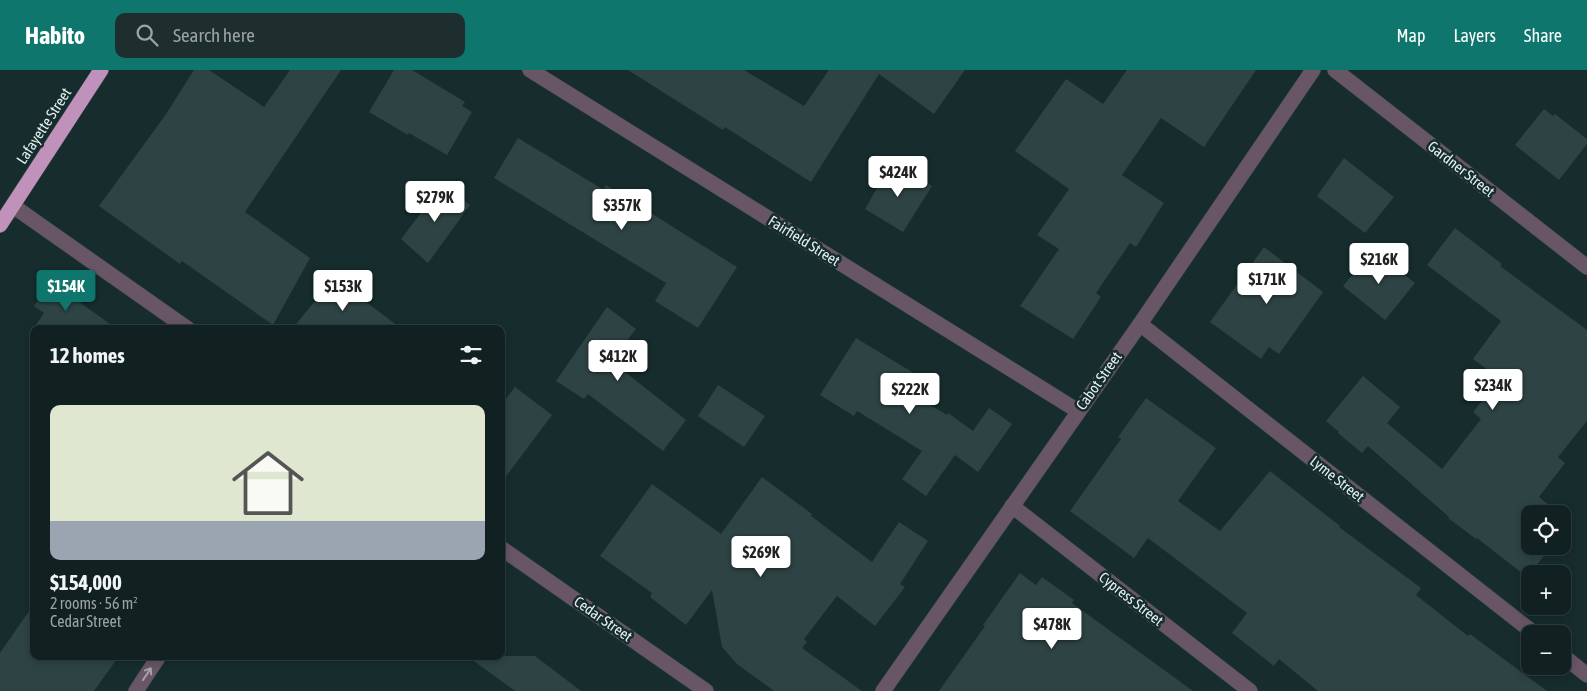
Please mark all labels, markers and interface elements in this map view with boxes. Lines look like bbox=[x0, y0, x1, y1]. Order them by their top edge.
search box bbox=[115, 13, 465, 58]
icon: search bbox=[133, 21, 161, 49]
text: Habito bbox=[25, 22, 85, 49]
text: Search here bbox=[173, 24, 255, 46]
text: Map bbox=[1396, 25, 1425, 46]
text: Layers bbox=[1453, 25, 1496, 46]
text: Share bbox=[1524, 25, 1562, 46]
street label: Lafayette Street bbox=[13, 85, 74, 167]
street label: Gardner Street bbox=[1425, 137, 1498, 200]
pin: $424K bbox=[863, 156, 933, 198]
text: $424K bbox=[879, 163, 917, 181]
pin: $279K bbox=[400, 180, 470, 223]
text: $279K bbox=[416, 188, 454, 206]
pin: $357K bbox=[587, 189, 657, 231]
text: $357K bbox=[603, 196, 641, 214]
street label: Fairfield Street bbox=[766, 212, 843, 269]
pin: $216K bbox=[1344, 242, 1414, 285]
text: $216K bbox=[1360, 250, 1398, 268]
pin: $171K bbox=[1232, 262, 1302, 305]
pin: $154K bbox=[31, 270, 101, 312]
pin: $153K bbox=[308, 270, 378, 312]
text: $171K bbox=[1248, 270, 1286, 288]
text: $154K bbox=[47, 277, 85, 295]
text: $153K bbox=[324, 277, 362, 295]
pin: $412K bbox=[583, 340, 653, 382]
icon: filters bbox=[457, 341, 485, 369]
text: 12 homes bbox=[50, 343, 125, 367]
text: $412K bbox=[599, 347, 637, 365]
street label: Cabot Street bbox=[1072, 348, 1125, 413]
pin: $234K bbox=[1458, 368, 1528, 411]
pin: $222K bbox=[875, 372, 945, 415]
text: $234K bbox=[1474, 376, 1512, 394]
text: $222K bbox=[891, 380, 929, 398]
icon: home bbox=[223, 438, 313, 528]
street label: Lyme Street bbox=[1307, 452, 1368, 505]
map controls bbox=[1521, 505, 1571, 675]
button: locate bbox=[1521, 505, 1571, 555]
pin: $269K bbox=[726, 536, 796, 578]
text: $269K bbox=[742, 543, 780, 561]
button: + bbox=[1521, 565, 1571, 615]
street label: Cypress Street bbox=[1096, 568, 1167, 629]
text: $154,000 bbox=[50, 570, 122, 594]
street label: Cedar Street bbox=[571, 592, 636, 645]
text: 2 rooms · 56 m² bbox=[50, 594, 138, 612]
pin: $478K bbox=[1017, 608, 1087, 650]
text: Cedar Street bbox=[50, 612, 121, 630]
text: $478K bbox=[1033, 615, 1071, 633]
button: − bbox=[1521, 625, 1571, 675]
one-way arrow bbox=[143, 667, 153, 681]

